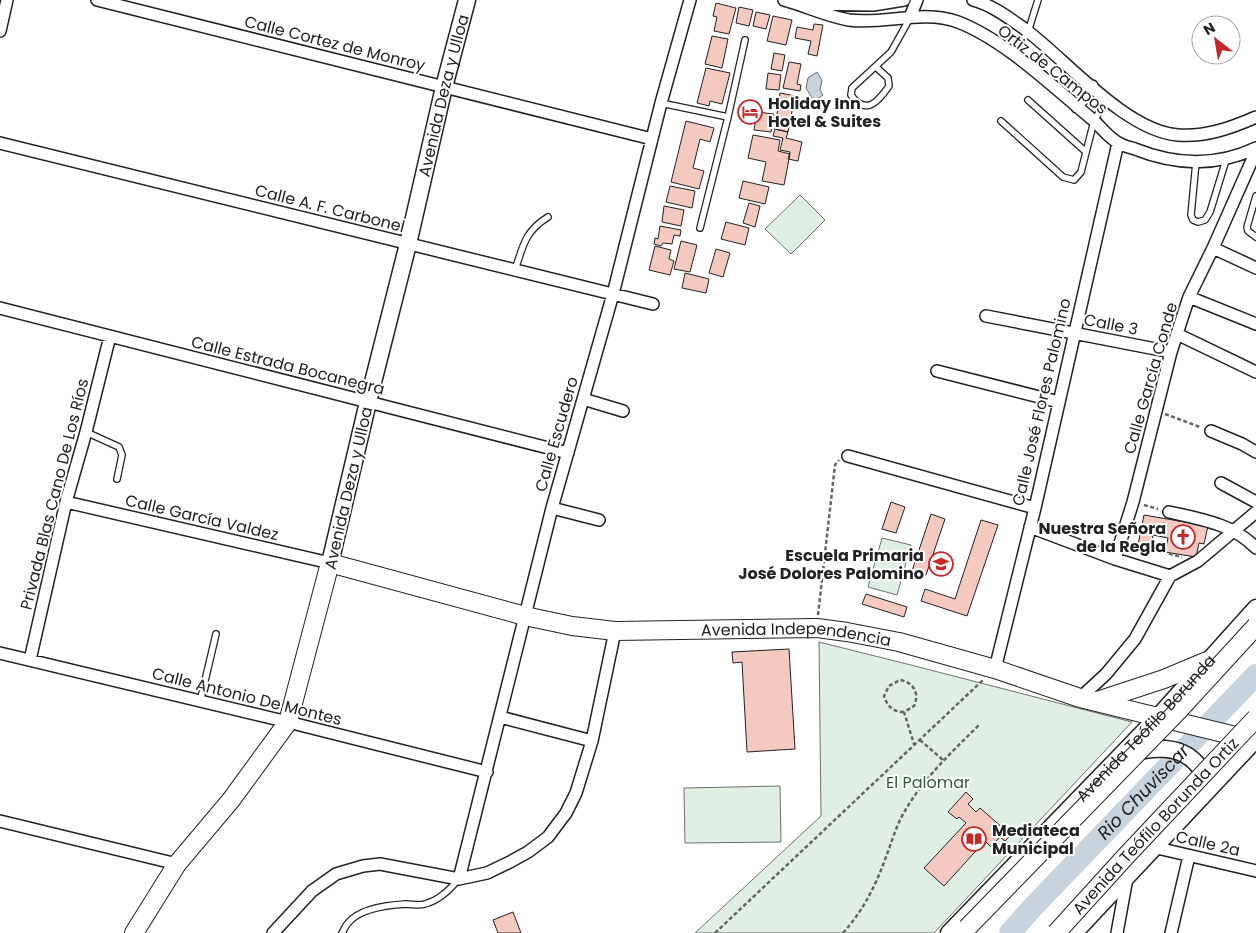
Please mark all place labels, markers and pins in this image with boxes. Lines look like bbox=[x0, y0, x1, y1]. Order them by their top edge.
place label: Holiday Inn Hotel & Suites bbox=[768, 92, 881, 133]
hotel icon: Holiday Inn Hotel & Suites bbox=[737, 99, 763, 125]
place label: Nuestra Señora de la Regla bbox=[1038, 517, 1166, 558]
church icon: Nuestra Señora de la Regla bbox=[1170, 524, 1196, 550]
place label: Escuela Primaria José Dolores Palomino bbox=[738, 544, 924, 585]
school or university icon: Escuela Primaria José Dolores Palomino bbox=[928, 551, 954, 577]
place label: Mediateca Municipal bbox=[992, 819, 1080, 860]
library icon: Mediateca Municipal bbox=[961, 826, 987, 852]

